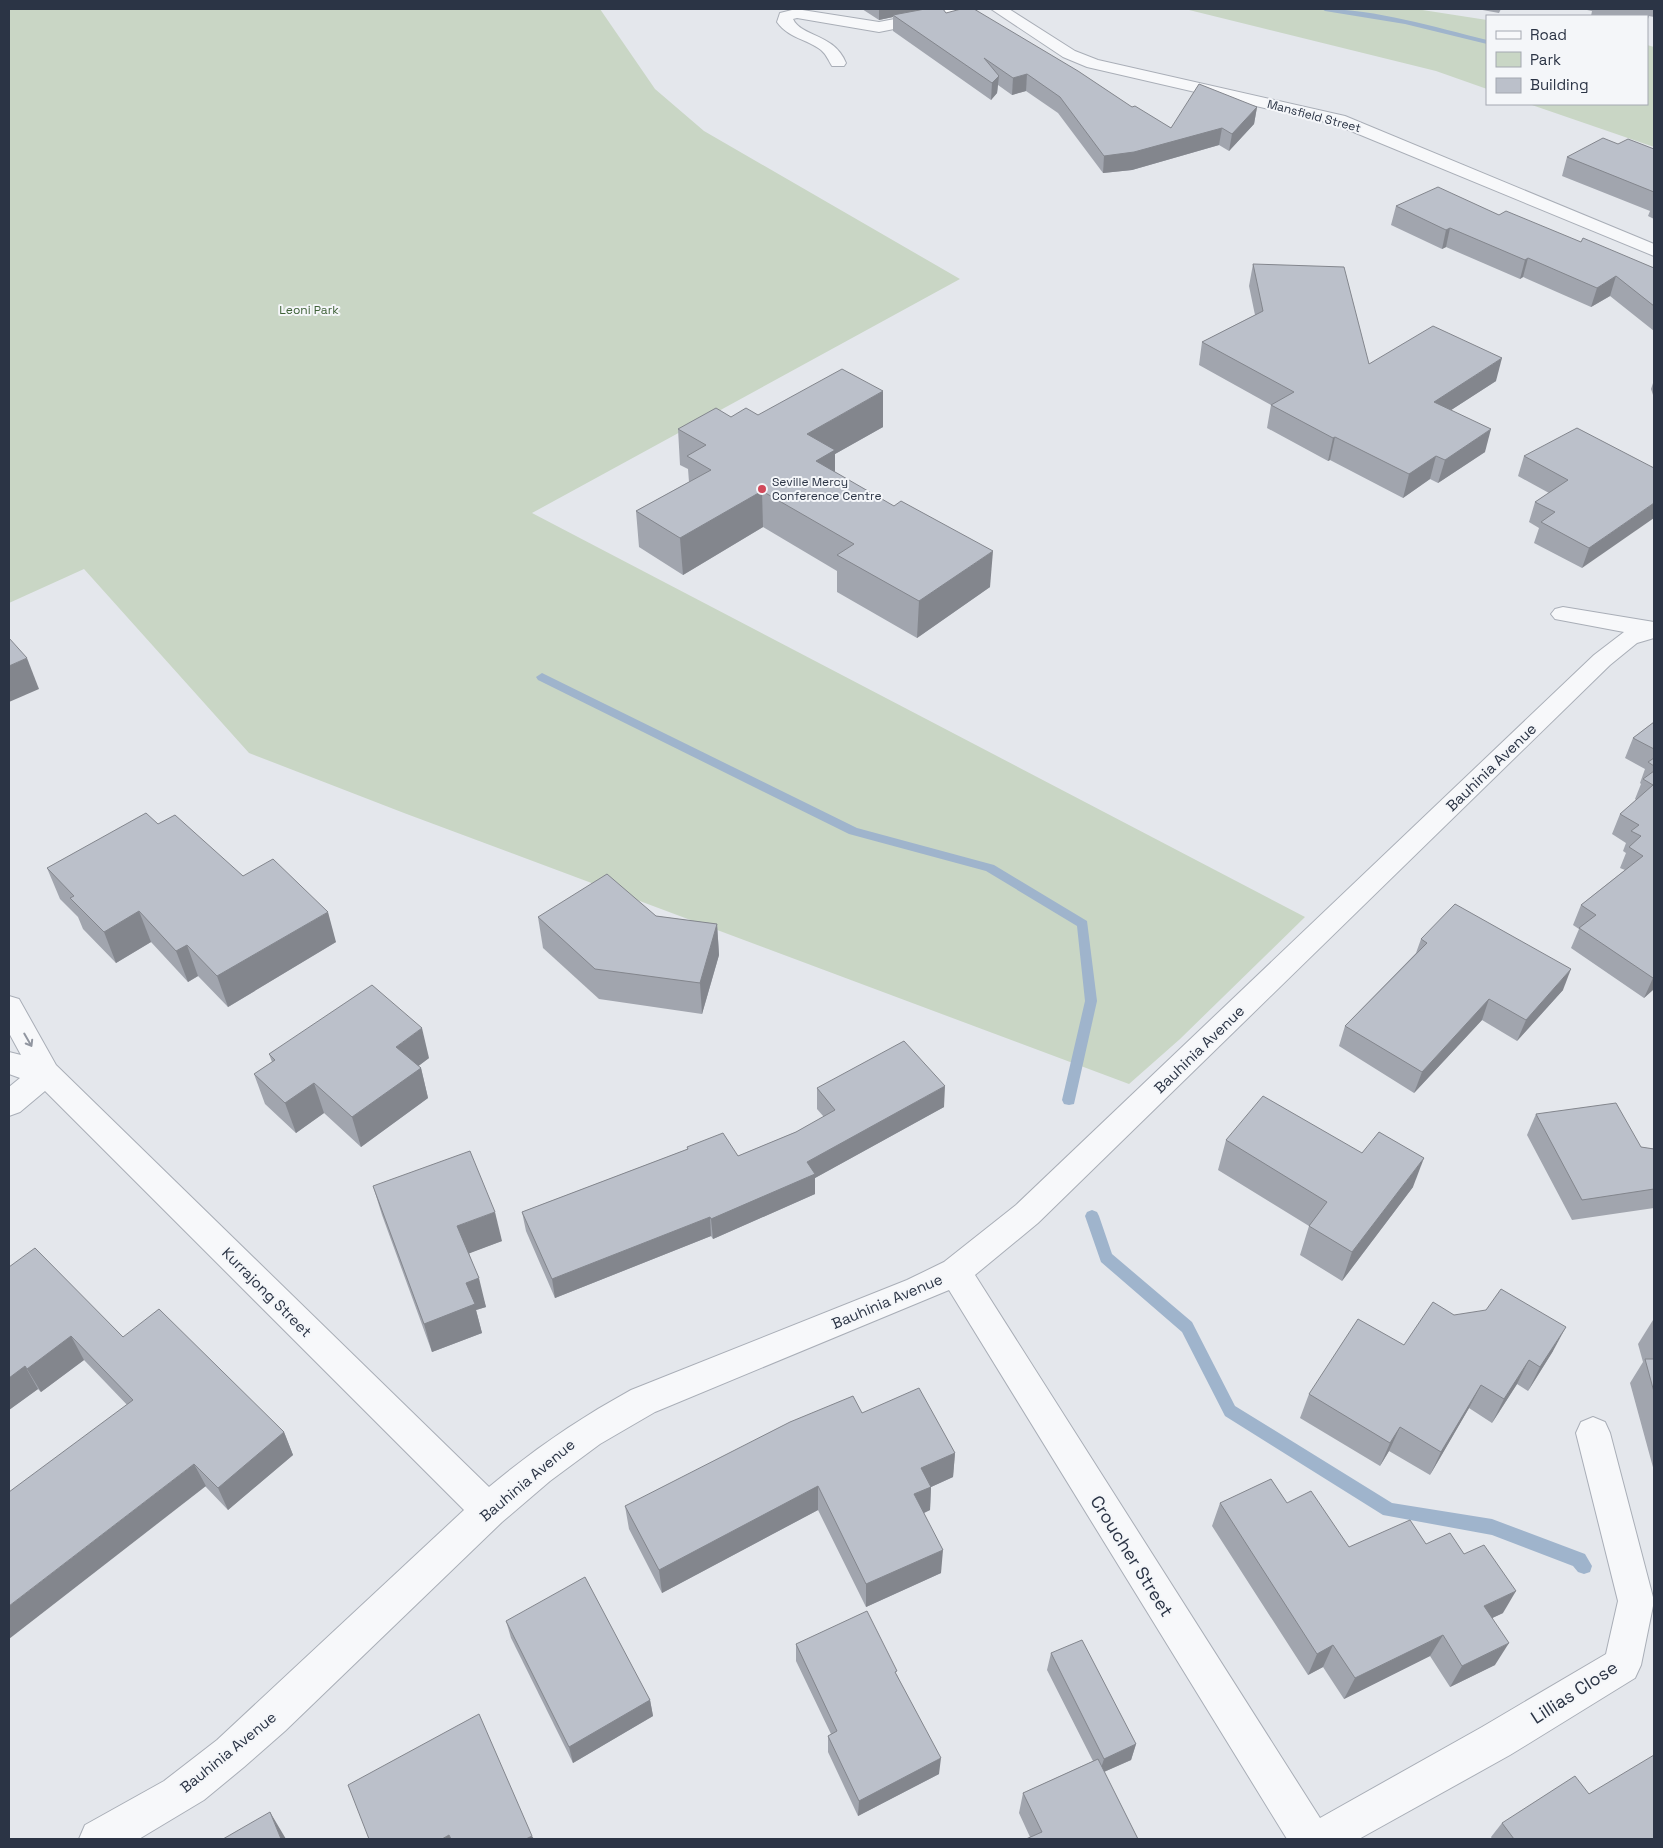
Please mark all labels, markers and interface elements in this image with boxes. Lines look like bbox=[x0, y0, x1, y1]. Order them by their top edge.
legend bbox=[1486, 15, 1648, 105]
text: Road bbox=[1530, 25, 1567, 44]
text: Park bbox=[1530, 50, 1561, 69]
text: Building bbox=[1530, 75, 1589, 94]
street label: Mansfield Street bbox=[1265, 96, 1363, 136]
park label: Leoni Park bbox=[279, 302, 339, 318]
place label: Seville Mercy Conference Centre bbox=[772, 474, 882, 504]
marker: Seville Mercy Conference Centre bbox=[756, 483, 768, 495]
street label: Bauhinia Avenue bbox=[1442, 719, 1540, 815]
street label: Bauhinia Avenue bbox=[1150, 1001, 1248, 1097]
one-way arrow bbox=[23, 1032, 33, 1047]
street label: Kurrajong Street bbox=[218, 1243, 316, 1341]
street label: Bauhinia Avenue bbox=[829, 1269, 945, 1333]
street label: Bauhinia Avenue bbox=[475, 1435, 579, 1525]
street label: Croucher Street bbox=[1085, 1491, 1179, 1621]
street label: Lillias Close bbox=[1526, 1655, 1622, 1729]
street label: Bauhinia Avenue bbox=[176, 1707, 280, 1797]

